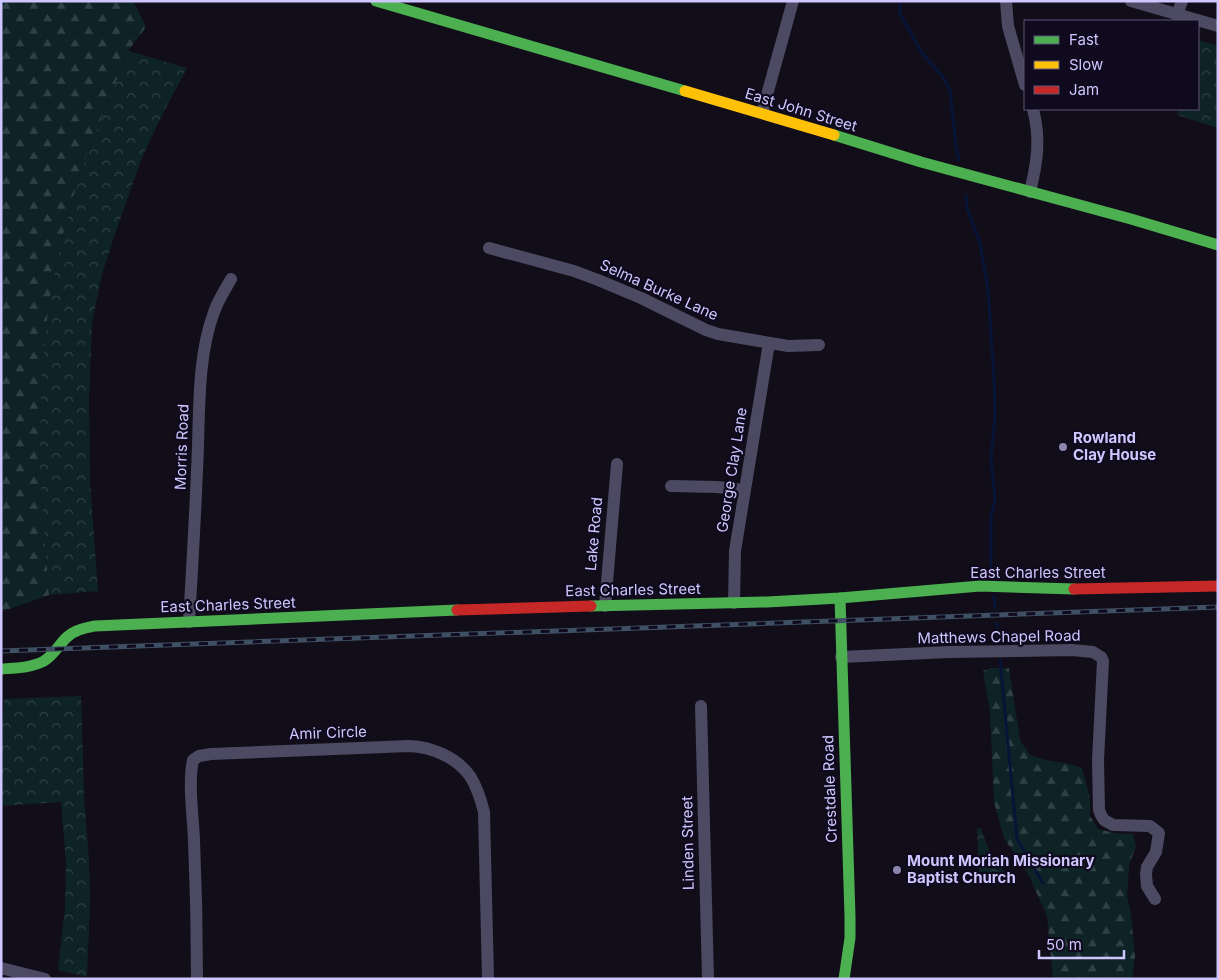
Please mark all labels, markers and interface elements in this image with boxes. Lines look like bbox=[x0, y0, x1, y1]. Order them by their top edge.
legend bbox=[1024, 20, 1199, 110]
text: Fast bbox=[1069, 30, 1099, 49]
text: Slow bbox=[1069, 55, 1103, 74]
text: Jam bbox=[1069, 80, 1099, 99]
street label: East John Street bbox=[743, 83, 860, 136]
street label: Selma Burke Lane bbox=[597, 255, 721, 324]
street label: Morris Road bbox=[171, 404, 192, 490]
street label: George Clay Lane bbox=[712, 406, 751, 534]
place label: Rowland Clay House bbox=[1073, 428, 1156, 464]
marker: Rowland Clay House bbox=[1057, 441, 1069, 453]
street label: Lake Road bbox=[581, 496, 606, 572]
street label: East Charles Street bbox=[970, 563, 1106, 582]
street label: East Charles Street bbox=[565, 579, 701, 600]
street label: East Charles Street bbox=[160, 593, 296, 616]
street label: Matthews Chapel Road bbox=[917, 626, 1081, 647]
street label: Amir Circle bbox=[289, 722, 367, 743]
street label: Crestdale Road bbox=[818, 735, 841, 843]
street label: Linden Street bbox=[677, 796, 698, 890]
place label: Mount Moriah Missionary Baptist Church bbox=[907, 851, 1094, 887]
marker: Mount Moriah Missionary Baptist Church bbox=[891, 864, 903, 876]
scale bar bbox=[1039, 928, 1124, 960]
text: 50 m bbox=[1046, 935, 1082, 954]

